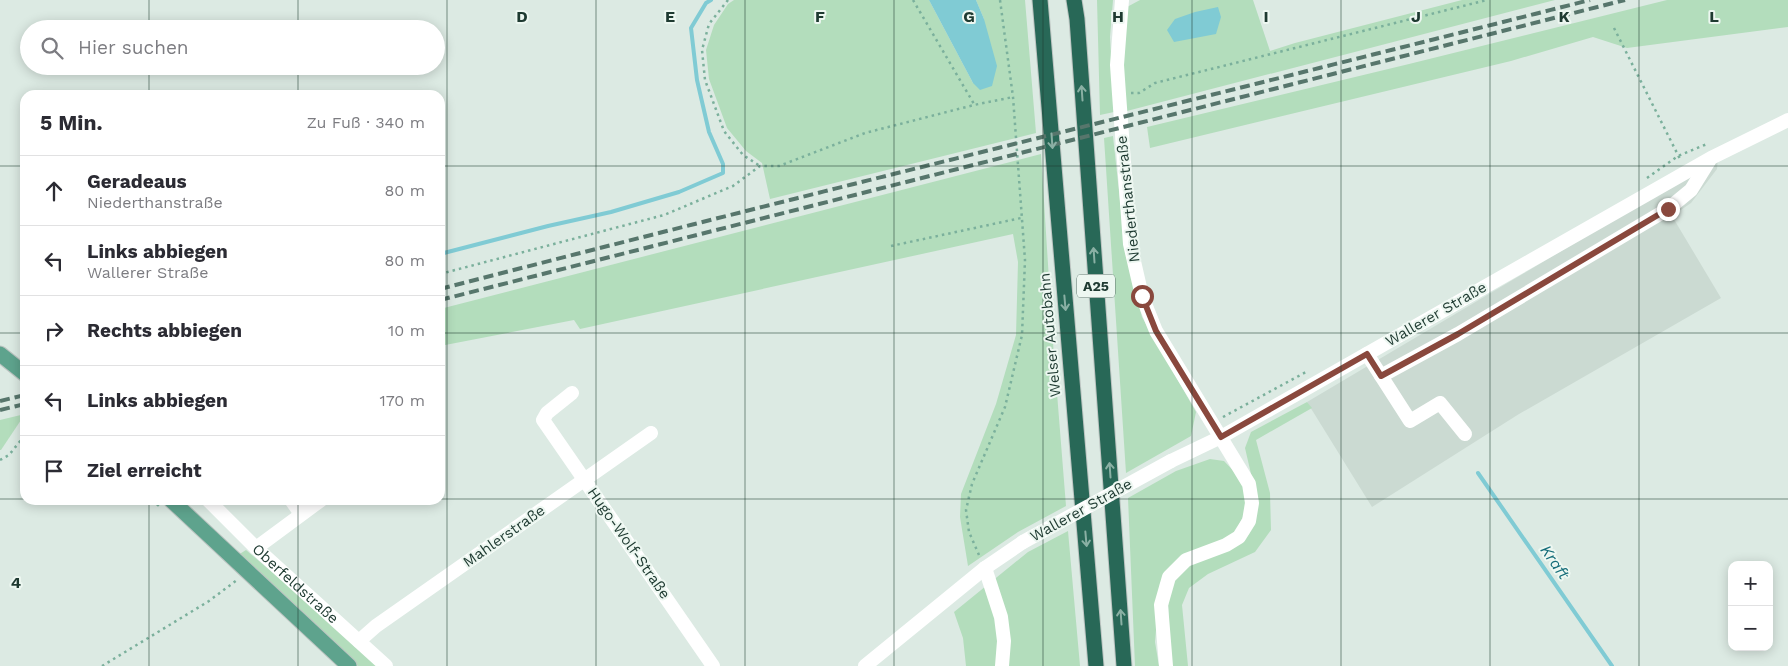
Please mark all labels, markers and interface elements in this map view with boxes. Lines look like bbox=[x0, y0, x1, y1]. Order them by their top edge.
text: D bbox=[516, 7, 528, 26]
text: E bbox=[665, 7, 675, 26]
text: F bbox=[815, 7, 825, 26]
text: G bbox=[963, 7, 975, 26]
text: H bbox=[1112, 7, 1124, 26]
text: I bbox=[1263, 7, 1269, 26]
text: J bbox=[1411, 7, 1421, 26]
text: K bbox=[1558, 7, 1570, 26]
text: L bbox=[1709, 7, 1719, 26]
search box bbox=[20, 20, 445, 75]
icon: search bbox=[38, 34, 66, 62]
text: Hier suchen bbox=[78, 36, 189, 59]
one-way arrow bbox=[1077, 85, 1087, 101]
text: 5 Min. bbox=[40, 110, 103, 135]
text: Zu Fuß · 340 m bbox=[307, 113, 425, 132]
one-way arrow bbox=[1047, 133, 1057, 149]
street label: Niederthanstraße bbox=[1112, 135, 1144, 263]
text: Geradeaus bbox=[87, 170, 187, 193]
icon: ahead bbox=[40, 177, 68, 205]
text: 80 m bbox=[384, 181, 425, 200]
text: Niederthanstraße bbox=[87, 193, 223, 212]
route end bbox=[1657, 198, 1680, 221]
text: Links abbiegen bbox=[87, 240, 228, 263]
icon: left bbox=[40, 247, 68, 275]
one-way arrow bbox=[1089, 247, 1099, 263]
text: 80 m bbox=[384, 251, 425, 270]
text: Wallerer Straße bbox=[87, 263, 208, 282]
street label: Welser Autobahn bbox=[1036, 272, 1064, 398]
road number: A25 bbox=[1077, 274, 1115, 298]
street label: Wallerer Straße bbox=[1382, 278, 1490, 350]
route start bbox=[1131, 285, 1154, 308]
one-way arrow bbox=[1060, 295, 1070, 311]
icon: right bbox=[40, 317, 68, 345]
text: Rechts abbiegen bbox=[87, 319, 242, 342]
text: 10 m bbox=[388, 321, 425, 340]
icon: left bbox=[40, 387, 68, 415]
text: Links abbiegen bbox=[87, 389, 228, 412]
text: 170 m bbox=[379, 391, 425, 410]
icon: arrive bbox=[40, 457, 68, 485]
text: Ziel erreicht bbox=[87, 459, 202, 482]
one-way arrow bbox=[1105, 462, 1114, 478]
street label: Wallerer Straße bbox=[1027, 475, 1135, 545]
street label: Hugo-Wolf-Straße bbox=[584, 484, 674, 602]
street label: Mahlerstraße bbox=[459, 501, 549, 571]
one-way arrow bbox=[1081, 531, 1090, 547]
street label: Oberfeldstraße bbox=[248, 540, 342, 627]
water label: Kraft bbox=[1536, 541, 1574, 583]
map controls bbox=[1728, 561, 1773, 651]
button: + bbox=[1728, 561, 1773, 606]
text: 4 bbox=[11, 573, 21, 592]
button: − bbox=[1728, 606, 1773, 651]
one-way arrow bbox=[1116, 610, 1125, 626]

